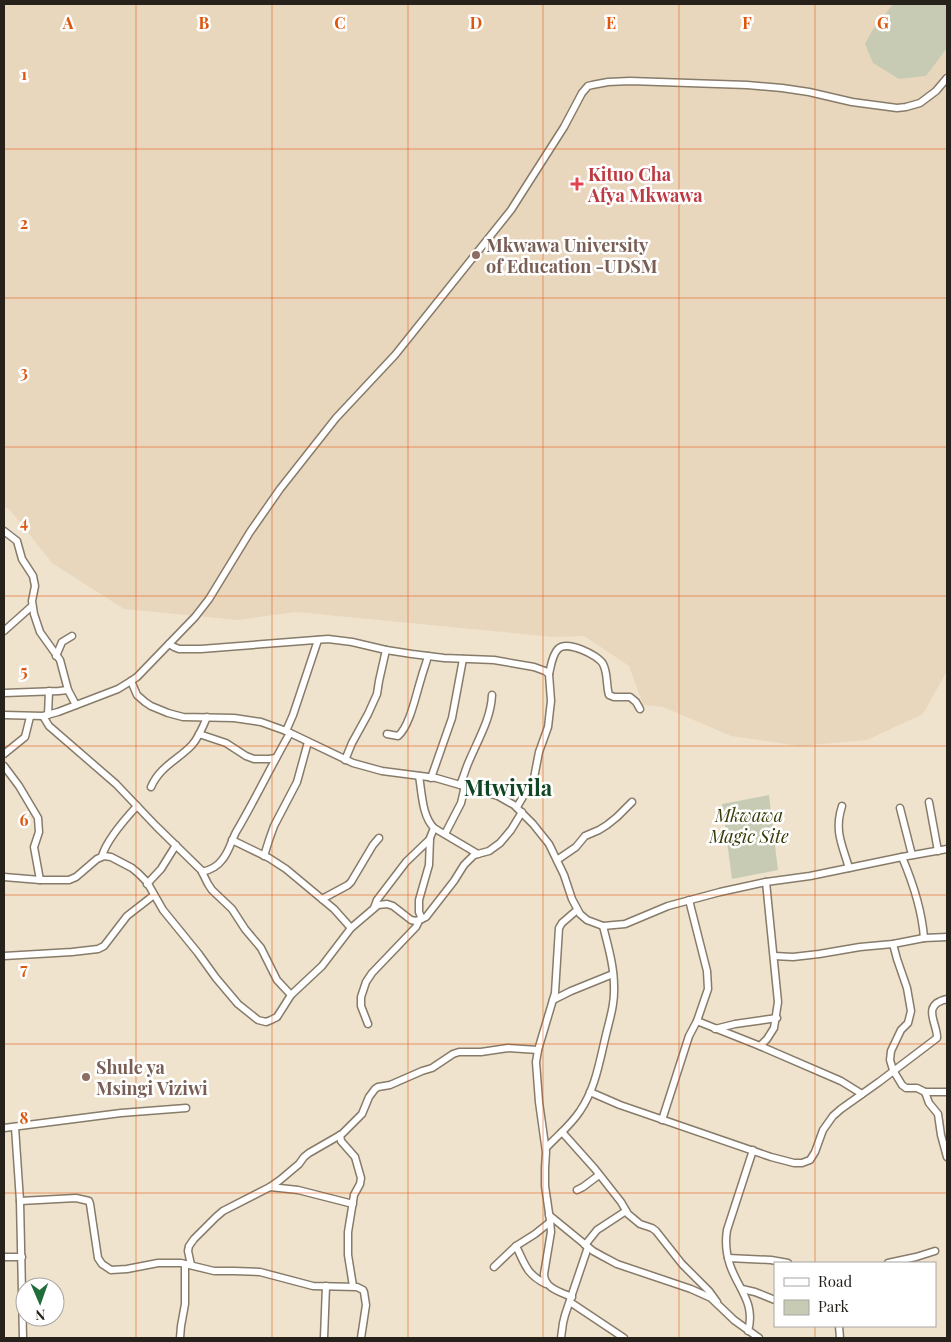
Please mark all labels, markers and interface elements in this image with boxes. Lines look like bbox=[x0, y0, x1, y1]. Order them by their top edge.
text: A bbox=[62, 12, 74, 33]
text: B bbox=[199, 12, 210, 33]
text: C bbox=[334, 12, 346, 33]
text: D bbox=[470, 12, 482, 33]
text: E bbox=[606, 12, 616, 33]
text: F bbox=[742, 12, 752, 33]
text: G bbox=[877, 12, 889, 33]
text: 1 bbox=[21, 63, 27, 84]
place label: Kituo Cha Afya Mkwawa bbox=[587, 162, 703, 207]
marker: Kituo Cha Afya Mkwawa bbox=[570, 177, 584, 191]
text: 2 bbox=[20, 212, 28, 233]
place label: Mkwawa University of Education -UDSM bbox=[486, 233, 658, 278]
marker: Mkwawa University of Education -UDSM bbox=[470, 249, 482, 261]
text: 3 bbox=[20, 361, 28, 382]
text: 4 bbox=[20, 511, 28, 532]
text: 5 bbox=[20, 660, 28, 681]
district label: Mtwivila bbox=[464, 772, 553, 802]
park label: Mkwawa Magic Site bbox=[708, 803, 789, 848]
text: 6 bbox=[20, 809, 29, 830]
text: 7 bbox=[20, 958, 28, 979]
place label: Shule ya Msingi Viziwi bbox=[96, 1055, 208, 1100]
marker: Shule ya Msingi Viziwi bbox=[80, 1071, 92, 1083]
text: 8 bbox=[20, 1107, 29, 1128]
legend bbox=[774, 1262, 936, 1327]
text: Road bbox=[818, 1271, 852, 1291]
north arrow bbox=[15, 1277, 65, 1327]
text: Park bbox=[818, 1296, 850, 1316]
text: N bbox=[35, 1306, 46, 1325]

